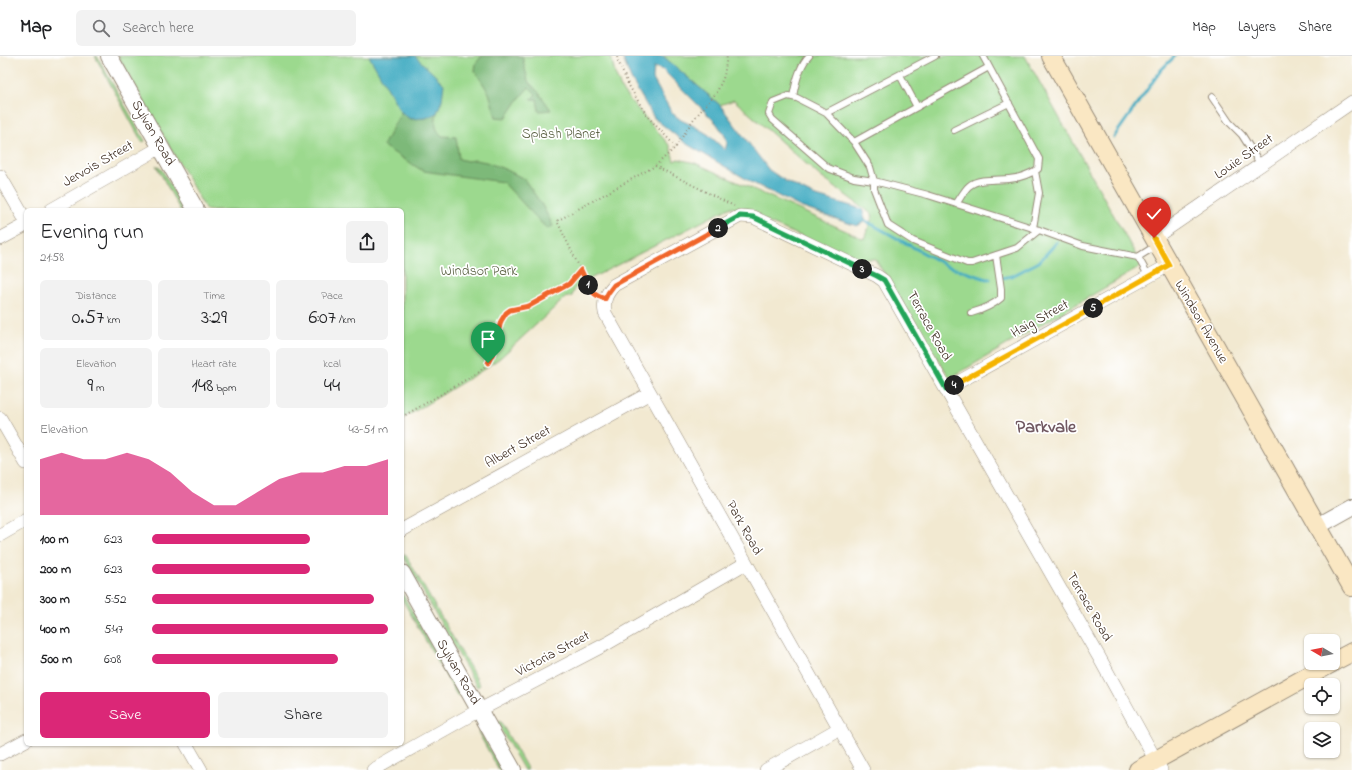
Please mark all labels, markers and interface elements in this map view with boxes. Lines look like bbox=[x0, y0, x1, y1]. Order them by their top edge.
search box bbox=[76, 10, 356, 46]
text: Map bbox=[20, 14, 52, 41]
icon: search bbox=[90, 17, 112, 39]
text: Search here bbox=[122, 17, 194, 39]
text: Map bbox=[1192, 17, 1216, 38]
text: Layers bbox=[1238, 17, 1276, 38]
text: Share bbox=[1298, 17, 1332, 38]
street label: Sylvan Road bbox=[125, 96, 180, 170]
park label: Splash Planet bbox=[522, 124, 601, 145]
street label: Louie Street bbox=[1210, 129, 1278, 185]
street label: Jervois Street bbox=[59, 135, 138, 193]
pin bbox=[1137, 197, 1171, 238]
icon: check bbox=[1143, 203, 1165, 225]
text: Evening run bbox=[40, 217, 144, 249]
pin: 2 bbox=[708, 218, 728, 238]
text: 2 bbox=[715, 220, 721, 236]
button: share bbox=[346, 221, 388, 263]
text: 21:58 bbox=[40, 248, 64, 267]
pin: 3 bbox=[852, 259, 872, 279]
park label: Windsor Park bbox=[441, 261, 518, 282]
text: 3 bbox=[860, 261, 864, 277]
pin: 1 bbox=[578, 275, 598, 295]
text: 1 bbox=[586, 277, 590, 293]
street label: Windsor Avenue bbox=[1169, 277, 1234, 368]
street label: Terrace Road bbox=[901, 287, 957, 365]
text: Distance bbox=[76, 288, 116, 304]
text: Time bbox=[203, 288, 225, 304]
text: Pace bbox=[321, 288, 343, 304]
street label: Haig Street bbox=[1007, 294, 1074, 344]
pin: 5 bbox=[1083, 298, 1103, 318]
text: 5 bbox=[1090, 300, 1096, 316]
text: 0.57 bbox=[72, 304, 104, 333]
text: 3:29 bbox=[201, 304, 227, 333]
text: 6:07 bbox=[309, 304, 336, 333]
text: km bbox=[104, 312, 120, 328]
text: /km bbox=[336, 312, 355, 328]
pin bbox=[471, 322, 505, 363]
icon: arrive bbox=[477, 328, 499, 350]
text: Elevation bbox=[76, 356, 116, 372]
text: Heart rate bbox=[191, 356, 237, 372]
text: kcal bbox=[323, 356, 341, 372]
text: 9 bbox=[87, 372, 93, 401]
text: 148 bbox=[191, 372, 214, 401]
text: 44 bbox=[324, 372, 340, 401]
pin: 4 bbox=[944, 375, 964, 395]
text: 4 bbox=[952, 377, 956, 393]
text: m bbox=[93, 380, 105, 396]
text: bpm bbox=[214, 380, 237, 396]
district label: Parkvale bbox=[1016, 415, 1077, 441]
text: Elevation bbox=[40, 420, 88, 439]
text: 43–51 m bbox=[349, 420, 388, 439]
street label: Albert Street bbox=[481, 420, 555, 474]
street label: Park Road bbox=[720, 497, 768, 559]
text: 100 m bbox=[40, 530, 69, 549]
text: 6:23 bbox=[104, 530, 123, 549]
text: 200 m bbox=[40, 560, 71, 579]
text: 6:23 bbox=[104, 560, 123, 579]
street label: Terrace Road bbox=[1061, 568, 1117, 646]
text: 300 m bbox=[40, 590, 70, 609]
text: 5:52 bbox=[104, 590, 126, 609]
text: 400 m bbox=[40, 620, 70, 639]
text: 5:47 bbox=[104, 620, 123, 639]
street label: Victoria Street bbox=[511, 626, 594, 683]
north arrow bbox=[1304, 634, 1340, 670]
map controls bbox=[1304, 634, 1340, 758]
street label: Sylvan Road bbox=[430, 635, 485, 709]
text: 500 m bbox=[40, 650, 72, 669]
text: 6:08 bbox=[104, 650, 121, 669]
button: locate bbox=[1304, 678, 1340, 714]
button: Save bbox=[40, 692, 210, 738]
button: Share bbox=[218, 692, 388, 738]
button: layers bbox=[1304, 722, 1340, 758]

